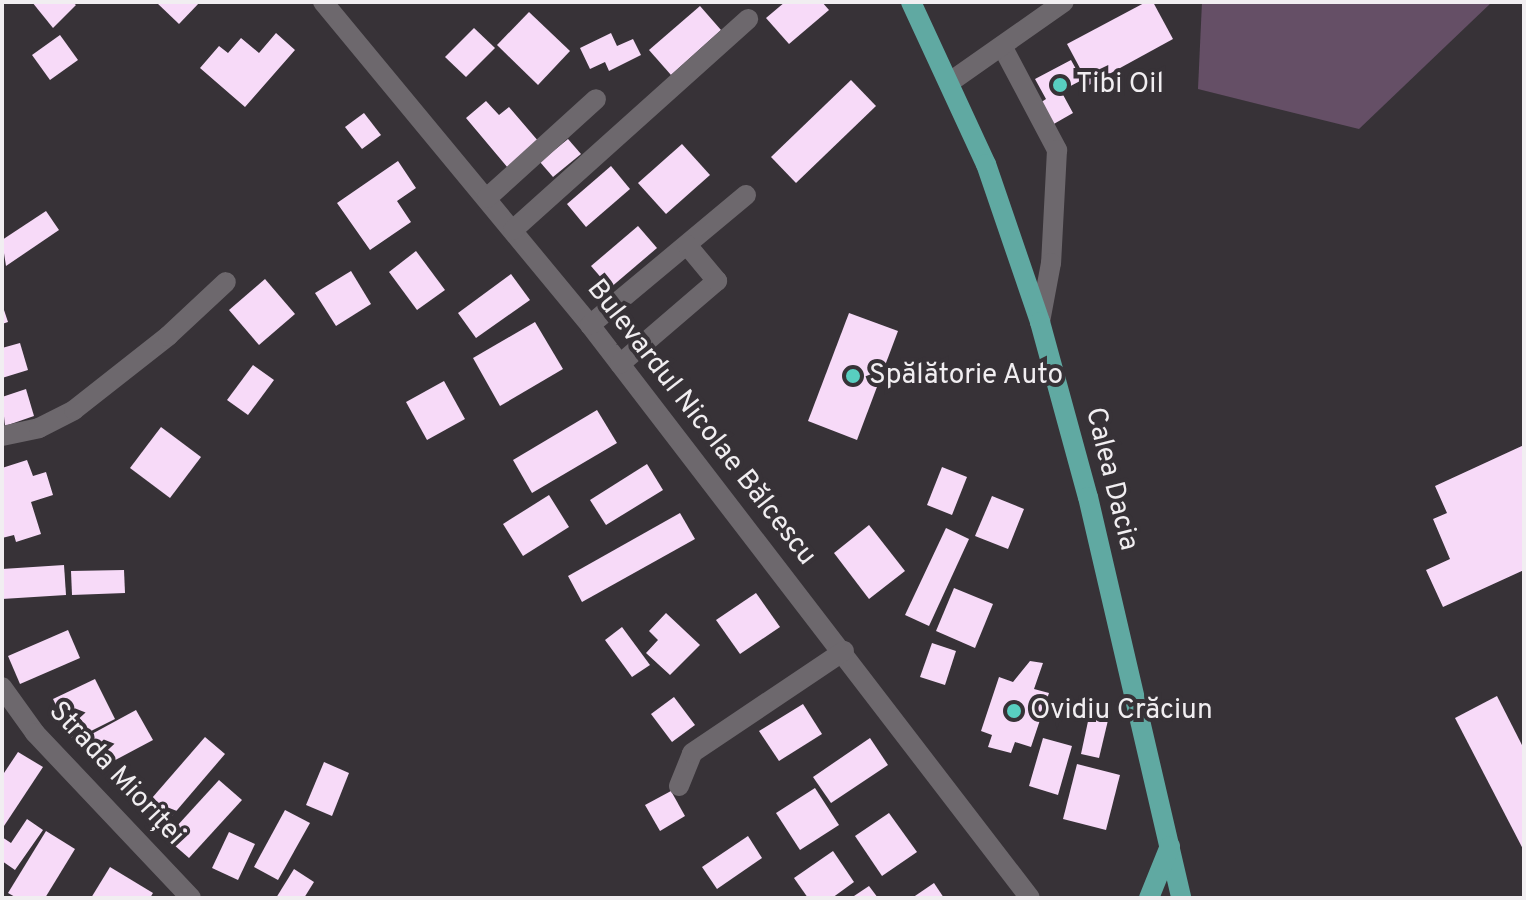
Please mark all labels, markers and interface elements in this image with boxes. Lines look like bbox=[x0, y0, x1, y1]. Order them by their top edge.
place label: Tibi Oil bbox=[1076, 68, 1164, 102]
marker: Tibi Oil bbox=[1051, 76, 1069, 94]
street label: Bulevardul Nicolae Bălcescu bbox=[579, 274, 823, 572]
place label: Spălătorie Auto bbox=[869, 359, 1064, 393]
marker: Spălătorie Auto bbox=[844, 367, 862, 385]
street label: Calea Dacia bbox=[1077, 404, 1145, 554]
place label: Ovidiu Crăciun bbox=[1030, 694, 1213, 728]
street label: Strada Mioriței bbox=[41, 695, 191, 853]
marker: Ovidiu Crăciun bbox=[1005, 702, 1023, 720]

